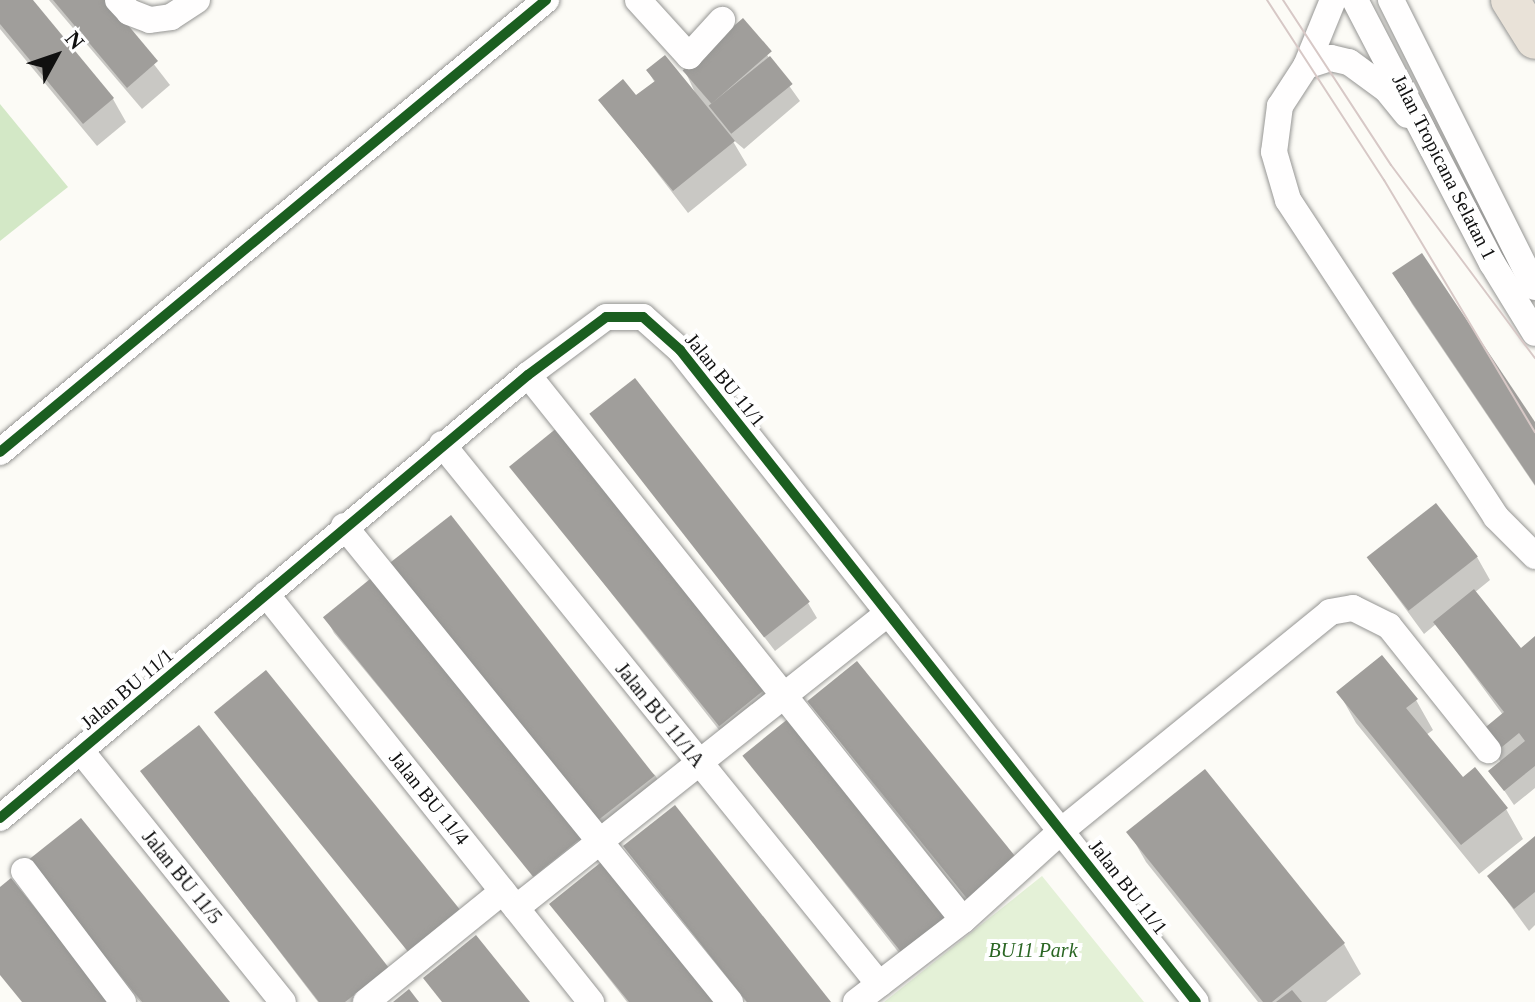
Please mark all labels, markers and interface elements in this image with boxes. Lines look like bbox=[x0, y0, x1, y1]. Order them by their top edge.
north arrow bbox=[16, 16, 96, 96]
text: N bbox=[60, 26, 89, 54]
street label: Jalan Tropicana Selatan 1 bbox=[1387, 70, 1501, 264]
street label: Jalan BU 11/1 bbox=[680, 328, 770, 432]
street label: Jalan BU 11/1 bbox=[76, 643, 178, 735]
street label: Jalan BU 11/1A bbox=[610, 658, 710, 772]
street label: Jalan BU 11/4 bbox=[384, 746, 474, 850]
street label: Jalan BU 11/5 bbox=[137, 825, 227, 929]
street label: Jalan BU 11/1 bbox=[1084, 835, 1172, 939]
park label: BU11 Park bbox=[988, 938, 1078, 962]

